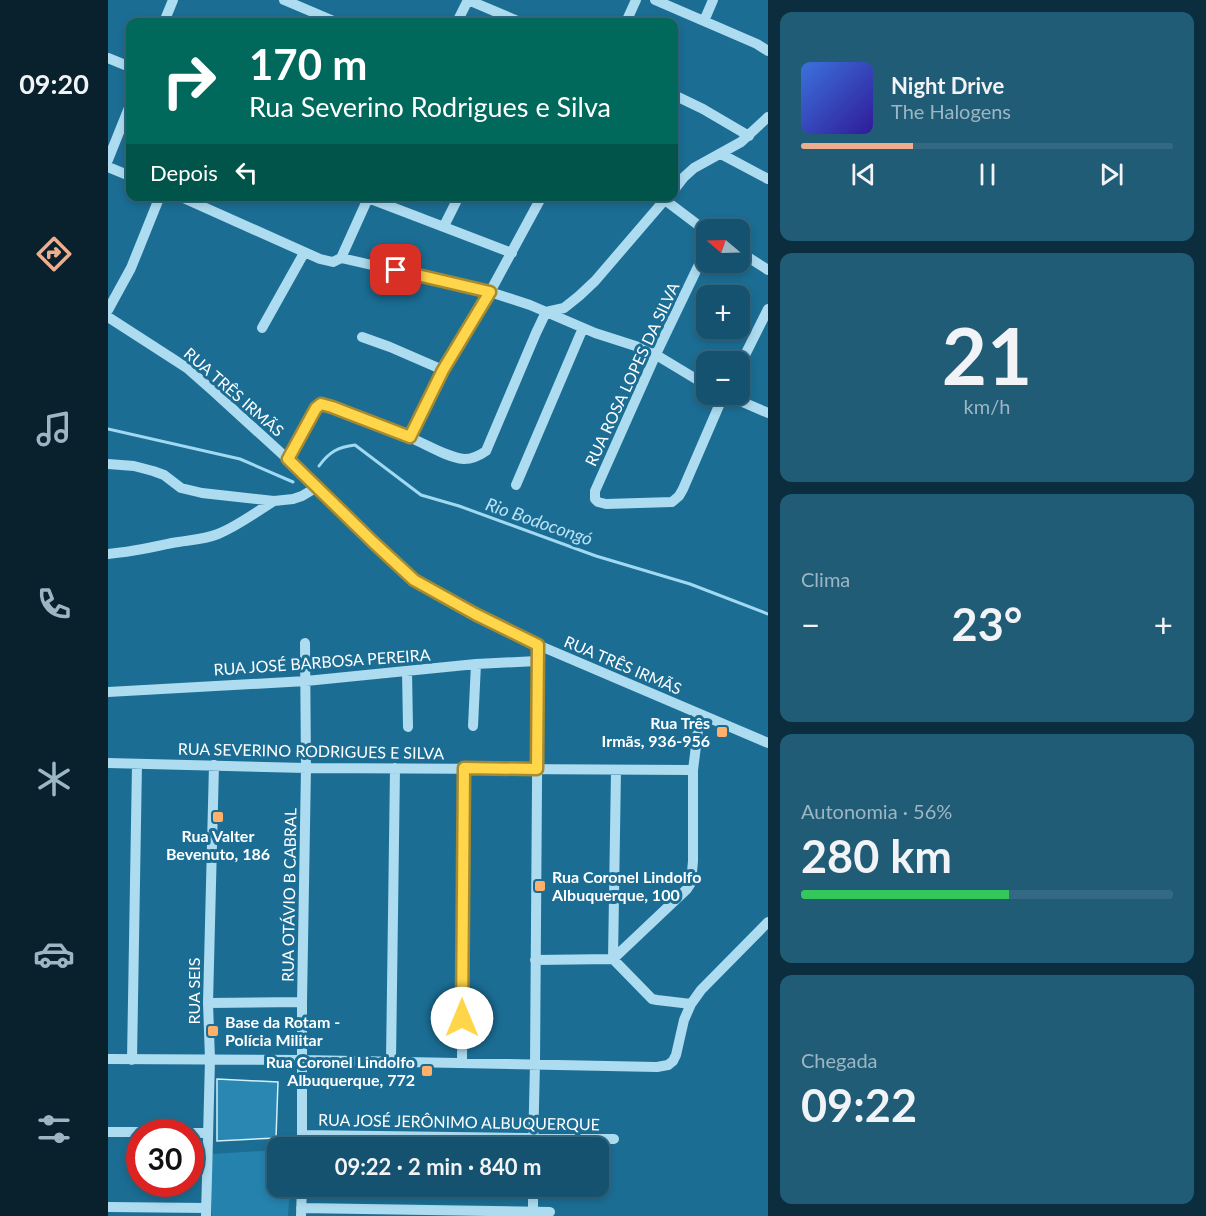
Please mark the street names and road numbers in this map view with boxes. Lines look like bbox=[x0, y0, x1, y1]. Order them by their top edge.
street label: RUA ROSA LOPES DA SILVA bbox=[581, 279, 683, 469]
street label: RUA TRÊS IRMÃS bbox=[181, 343, 288, 440]
street label: RUA TRÊS IRMÃS bbox=[562, 631, 685, 698]
street label: RUA JOSÉ BARBOSA PEREIRA bbox=[213, 644, 431, 679]
street label: RUA SEVERINO RODRIGUES E SILVA bbox=[178, 739, 445, 762]
street label: RUA OTÁVIO B CABRAL bbox=[277, 808, 300, 982]
street label: RUA SEIS bbox=[184, 958, 203, 1024]
street label: RUA JOSÉ JERÔNIMO ALBUQUERQUE bbox=[318, 1110, 600, 1133]

